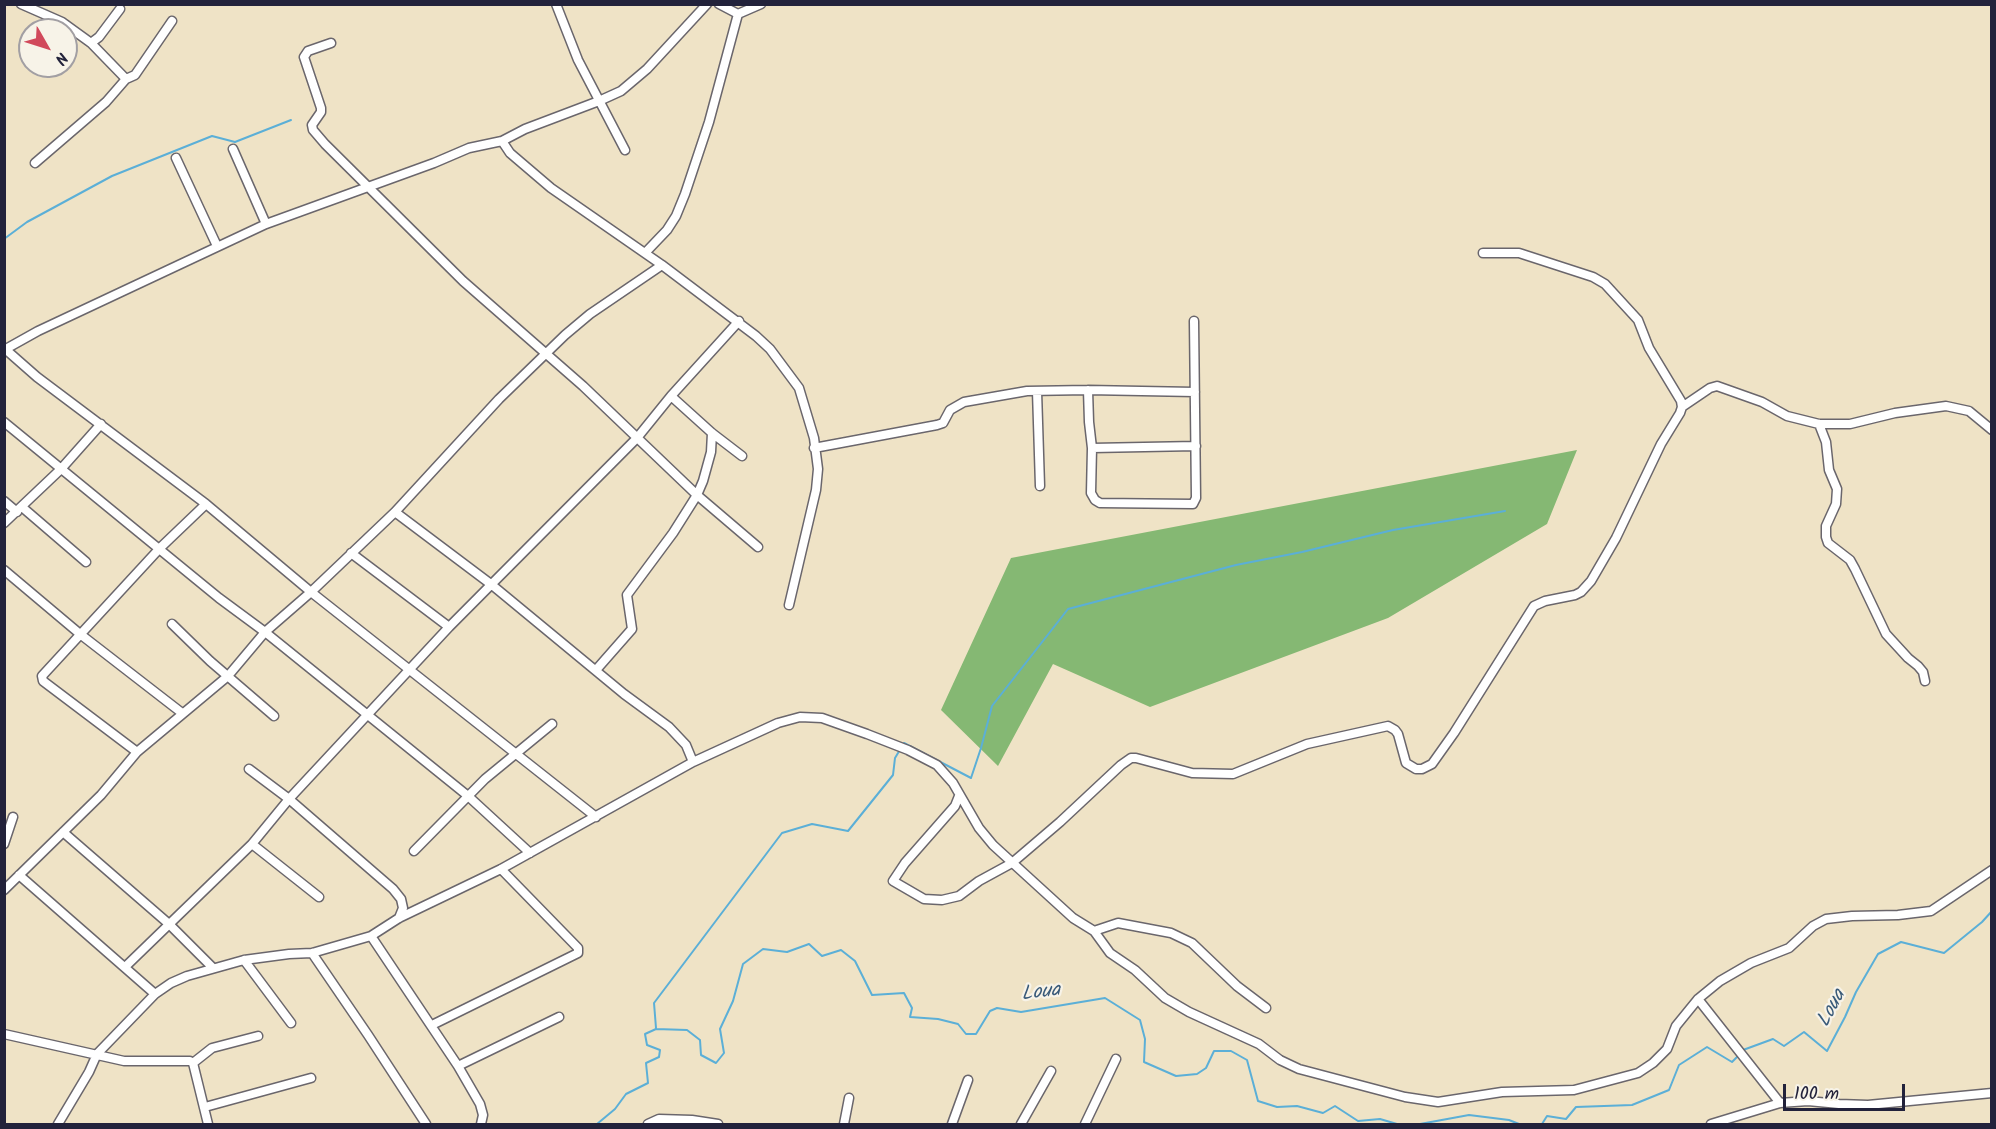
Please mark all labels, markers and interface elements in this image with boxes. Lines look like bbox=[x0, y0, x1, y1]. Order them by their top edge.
north arrow bbox=[18, 18, 78, 78]
text: N bbox=[48, 47, 74, 70]
water label: Loua bbox=[1020, 980, 1062, 1008]
water label: Loua bbox=[1813, 986, 1853, 1032]
scale bar bbox=[1786, 1072, 1908, 1110]
text: 100 m bbox=[1794, 1080, 1839, 1109]

